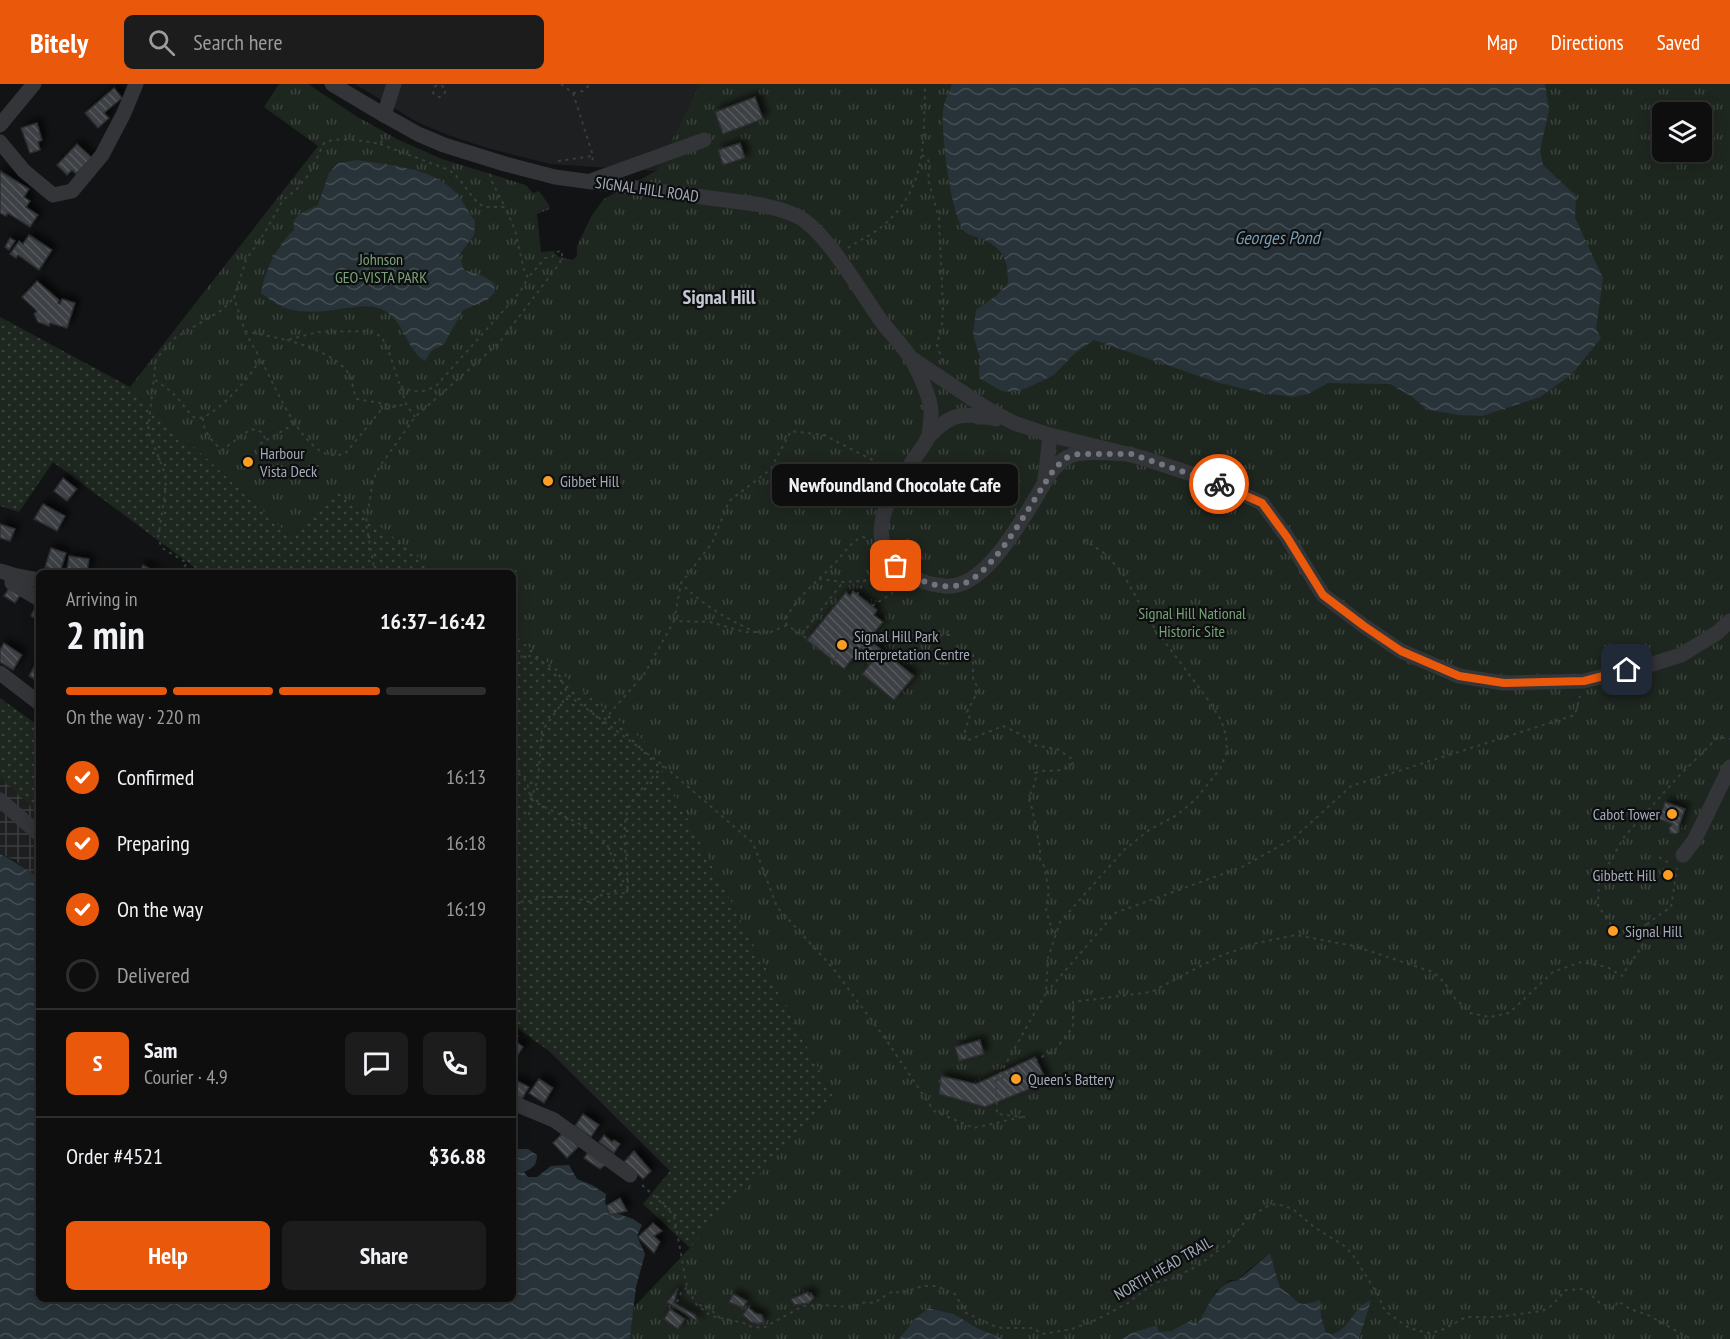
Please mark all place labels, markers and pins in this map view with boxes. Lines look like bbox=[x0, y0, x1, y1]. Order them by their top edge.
place label: Harbour Vista Deck bbox=[259, 443, 318, 481]
marker: Harbour Vista Deck bbox=[241, 455, 255, 469]
callout: Newfoundland Chocolate Cafe bbox=[773, 464, 1019, 506]
place label: Gibbet Hill bbox=[560, 471, 619, 491]
marker: Gibbet Hill bbox=[541, 474, 555, 488]
pin bbox=[870, 540, 921, 591]
place label: Signal Hill Park Interpretation Centre bbox=[854, 626, 970, 664]
marker: Signal Hill Park Interpretation Centre bbox=[835, 638, 849, 652]
pin bbox=[1601, 644, 1652, 695]
place label: Cabot Tower bbox=[1593, 804, 1661, 824]
marker: Cabot Tower bbox=[1665, 807, 1679, 821]
place label: Gibbett Hill bbox=[1592, 865, 1656, 885]
marker: Gibbett Hill bbox=[1661, 868, 1675, 882]
place label: Signal Hill bbox=[1625, 921, 1683, 941]
marker: Signal Hill bbox=[1606, 924, 1620, 938]
place label: Queen's Battery bbox=[1028, 1069, 1114, 1089]
marker: Queen's Battery bbox=[1009, 1072, 1023, 1086]

